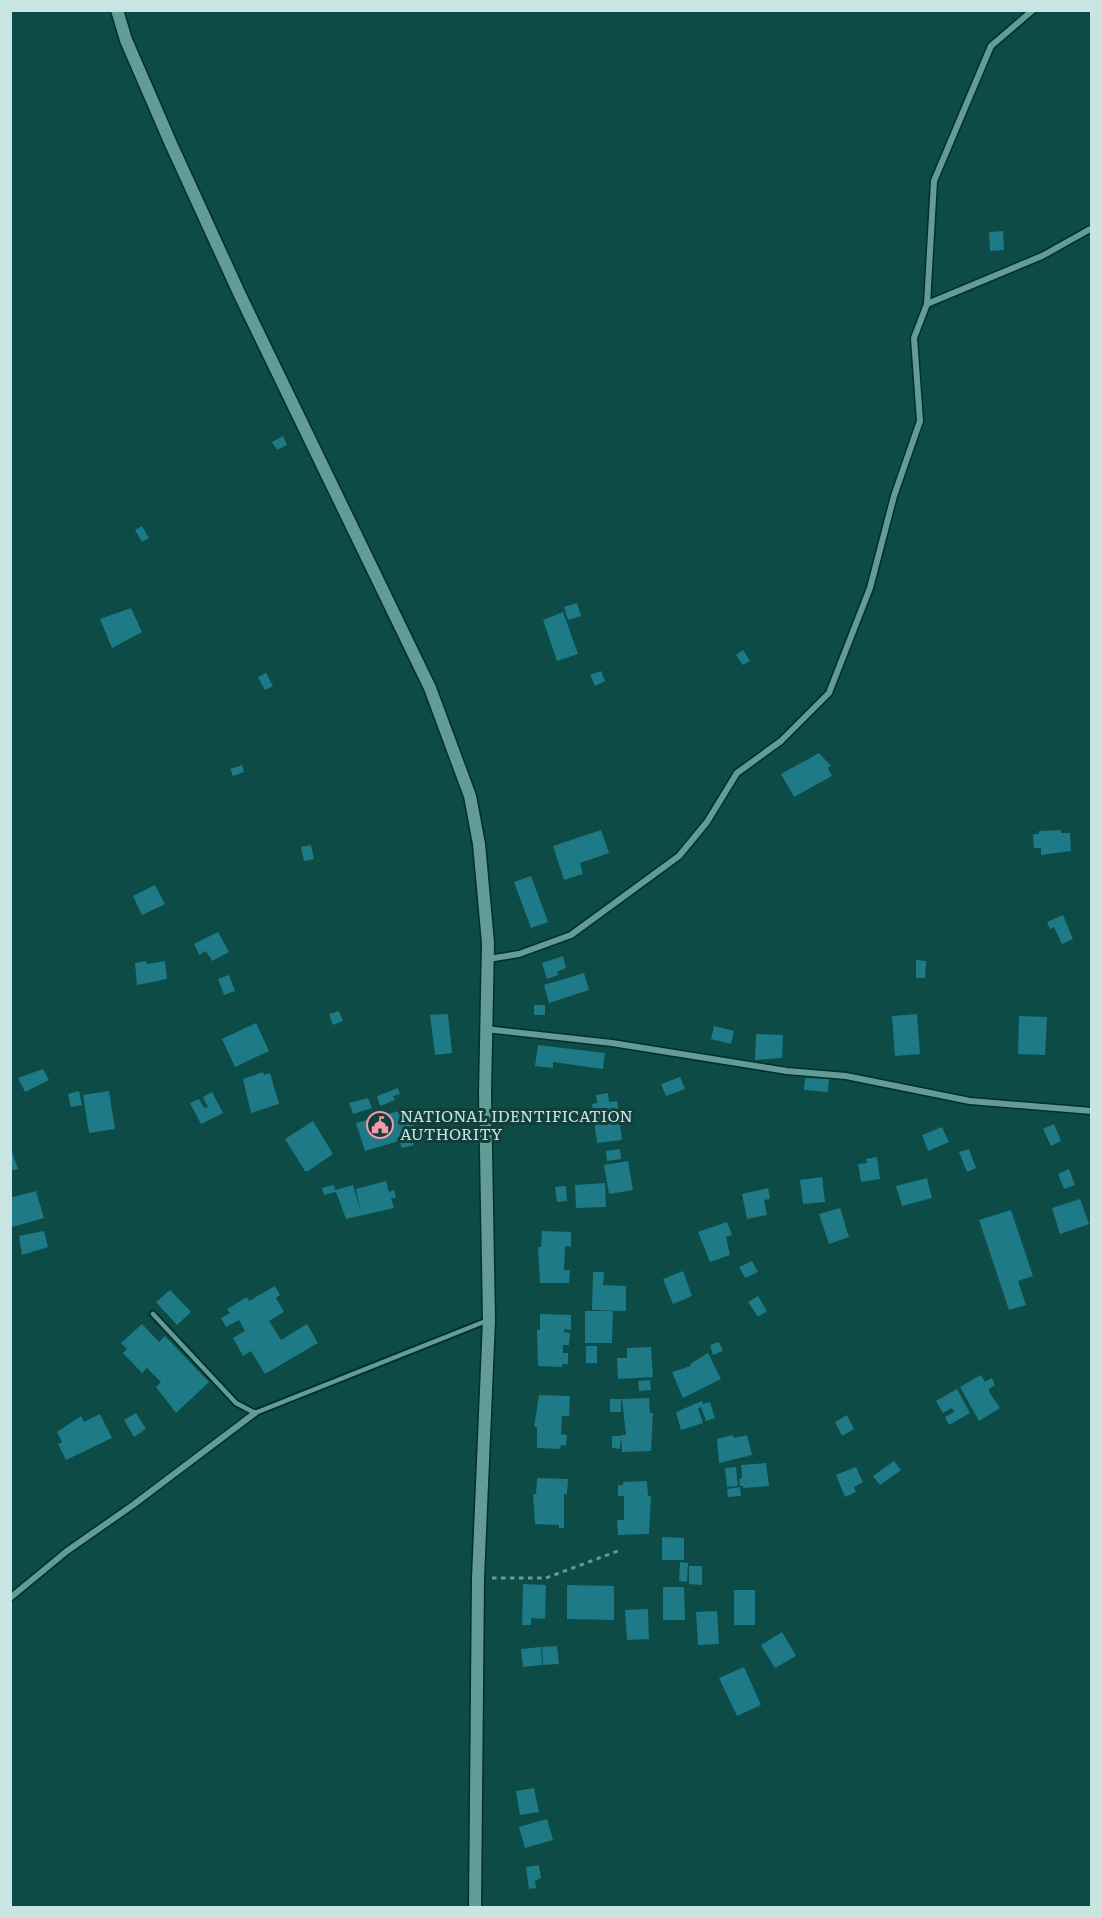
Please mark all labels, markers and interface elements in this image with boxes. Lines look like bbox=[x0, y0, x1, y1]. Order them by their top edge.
place label: NATIONAL IDENTIFICATION AUTHORITY bbox=[400, 1103, 633, 1145]
public building icon: NATIONAL IDENTIFICATION AUTHORITY bbox=[365, 1110, 395, 1140]

